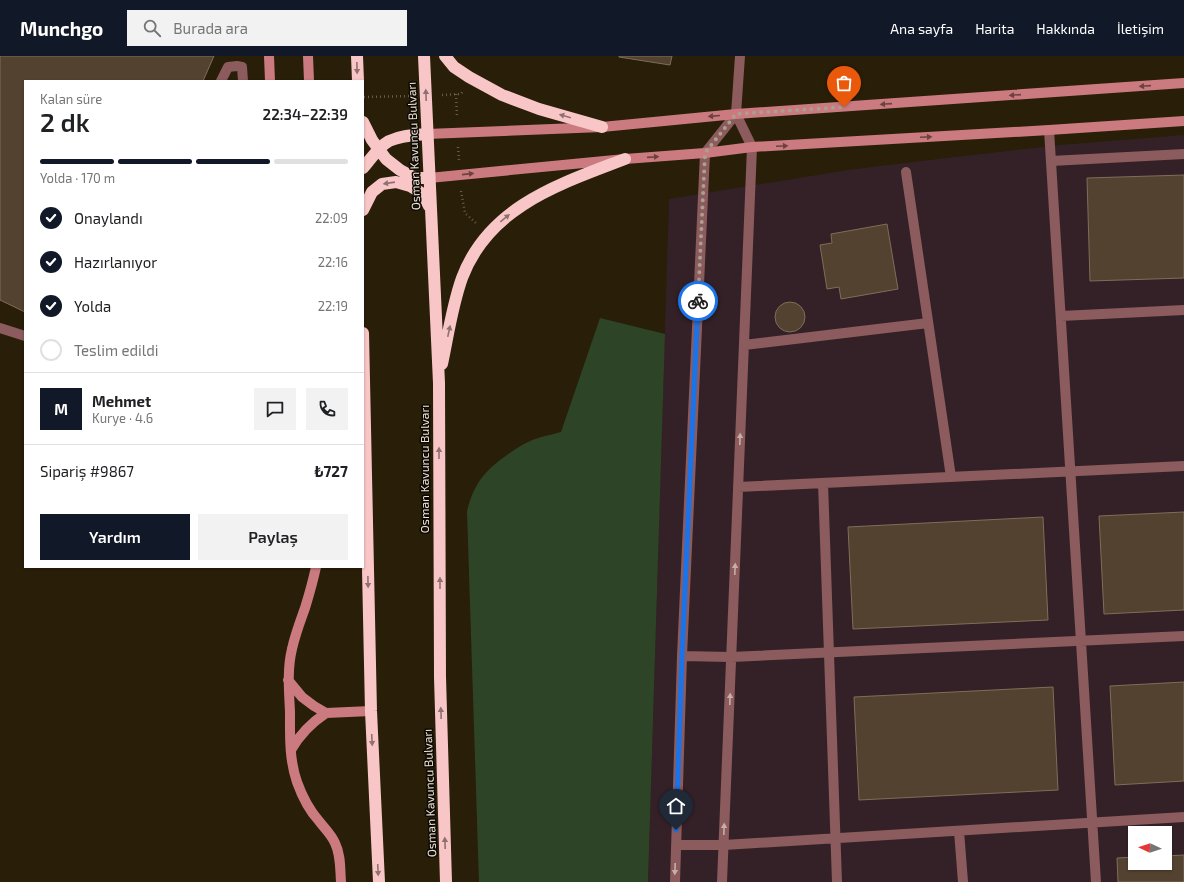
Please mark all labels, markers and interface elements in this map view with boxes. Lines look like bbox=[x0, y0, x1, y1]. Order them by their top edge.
search box bbox=[127, 10, 407, 46]
text: Munchgo bbox=[20, 17, 103, 40]
icon: search bbox=[141, 17, 163, 39]
text: Burada ara bbox=[173, 19, 248, 37]
text: Ana sayfa bbox=[890, 20, 953, 37]
text: Harita bbox=[975, 20, 1014, 37]
text: Hakkında bbox=[1036, 20, 1095, 37]
text: İletişim bbox=[1117, 20, 1164, 37]
one-way arrow bbox=[354, 62, 361, 75]
pin bbox=[827, 66, 861, 107]
icon: bag bbox=[833, 72, 855, 94]
street label: Osman Kavuncu Bulvarı bbox=[404, 82, 422, 210]
one-way arrow bbox=[1139, 82, 1151, 89]
one-way arrow bbox=[422, 89, 429, 101]
text: Kalan süre bbox=[40, 91, 102, 107]
one-way arrow bbox=[1009, 91, 1021, 98]
one-way arrow bbox=[880, 100, 892, 107]
text: 22:34–22:39 bbox=[263, 105, 348, 123]
text: 2 dk bbox=[40, 106, 90, 137]
one-way arrow bbox=[559, 113, 571, 119]
one-way arrow bbox=[708, 113, 720, 119]
one-way arrow bbox=[920, 134, 932, 141]
one-way arrow bbox=[776, 142, 788, 149]
one-way arrow bbox=[647, 153, 659, 160]
text: Yolda · 170 m bbox=[40, 170, 115, 186]
one-way arrow bbox=[462, 171, 474, 178]
one-way arrow bbox=[383, 180, 395, 186]
icon: check bbox=[40, 207, 62, 229]
text: Onaylandı bbox=[74, 209, 143, 227]
text: 22:09 bbox=[315, 210, 348, 226]
one-way arrow bbox=[500, 213, 511, 222]
icon: check bbox=[40, 251, 62, 273]
text: Hazırlanıyor bbox=[74, 253, 157, 271]
text: 22:16 bbox=[318, 254, 348, 270]
courier bbox=[678, 281, 718, 321]
icon: bike bbox=[687, 290, 709, 312]
icon: check bbox=[40, 295, 62, 317]
text: Yolda bbox=[74, 297, 111, 315]
text: 22:19 bbox=[318, 298, 348, 314]
one-way arrow bbox=[447, 325, 453, 337]
text: Teslim edildi bbox=[74, 341, 159, 359]
button: chat bbox=[254, 388, 296, 430]
button: phone bbox=[306, 388, 348, 430]
text: Mehmet bbox=[92, 392, 151, 410]
text: M bbox=[54, 400, 68, 418]
street label: Osman Kavuncu Bulvarı bbox=[417, 405, 431, 533]
text: Kurye · 4.6 bbox=[92, 410, 153, 426]
one-way arrow bbox=[737, 432, 743, 445]
one-way arrow bbox=[436, 446, 442, 459]
text: Sipariş #9867 bbox=[40, 462, 134, 480]
text: ₺727 bbox=[315, 462, 348, 480]
button: Yardım bbox=[40, 514, 190, 560]
button: Paylaş bbox=[198, 514, 348, 560]
one-way arrow bbox=[732, 562, 738, 575]
one-way arrow bbox=[365, 576, 372, 588]
one-way arrow bbox=[437, 576, 443, 589]
one-way arrow bbox=[726, 693, 733, 705]
one-way arrow bbox=[438, 707, 445, 719]
street label: Osman Kavuncu Bulvarı bbox=[420, 729, 438, 857]
one-way arrow bbox=[369, 734, 376, 746]
pin bbox=[659, 789, 693, 830]
icon: home bbox=[665, 795, 687, 817]
one-way arrow bbox=[721, 823, 728, 835]
north arrow bbox=[1128, 826, 1172, 870]
map controls bbox=[1128, 826, 1172, 870]
one-way arrow bbox=[442, 836, 448, 849]
one-way arrow bbox=[672, 863, 679, 875]
one-way arrow bbox=[375, 864, 382, 876]

